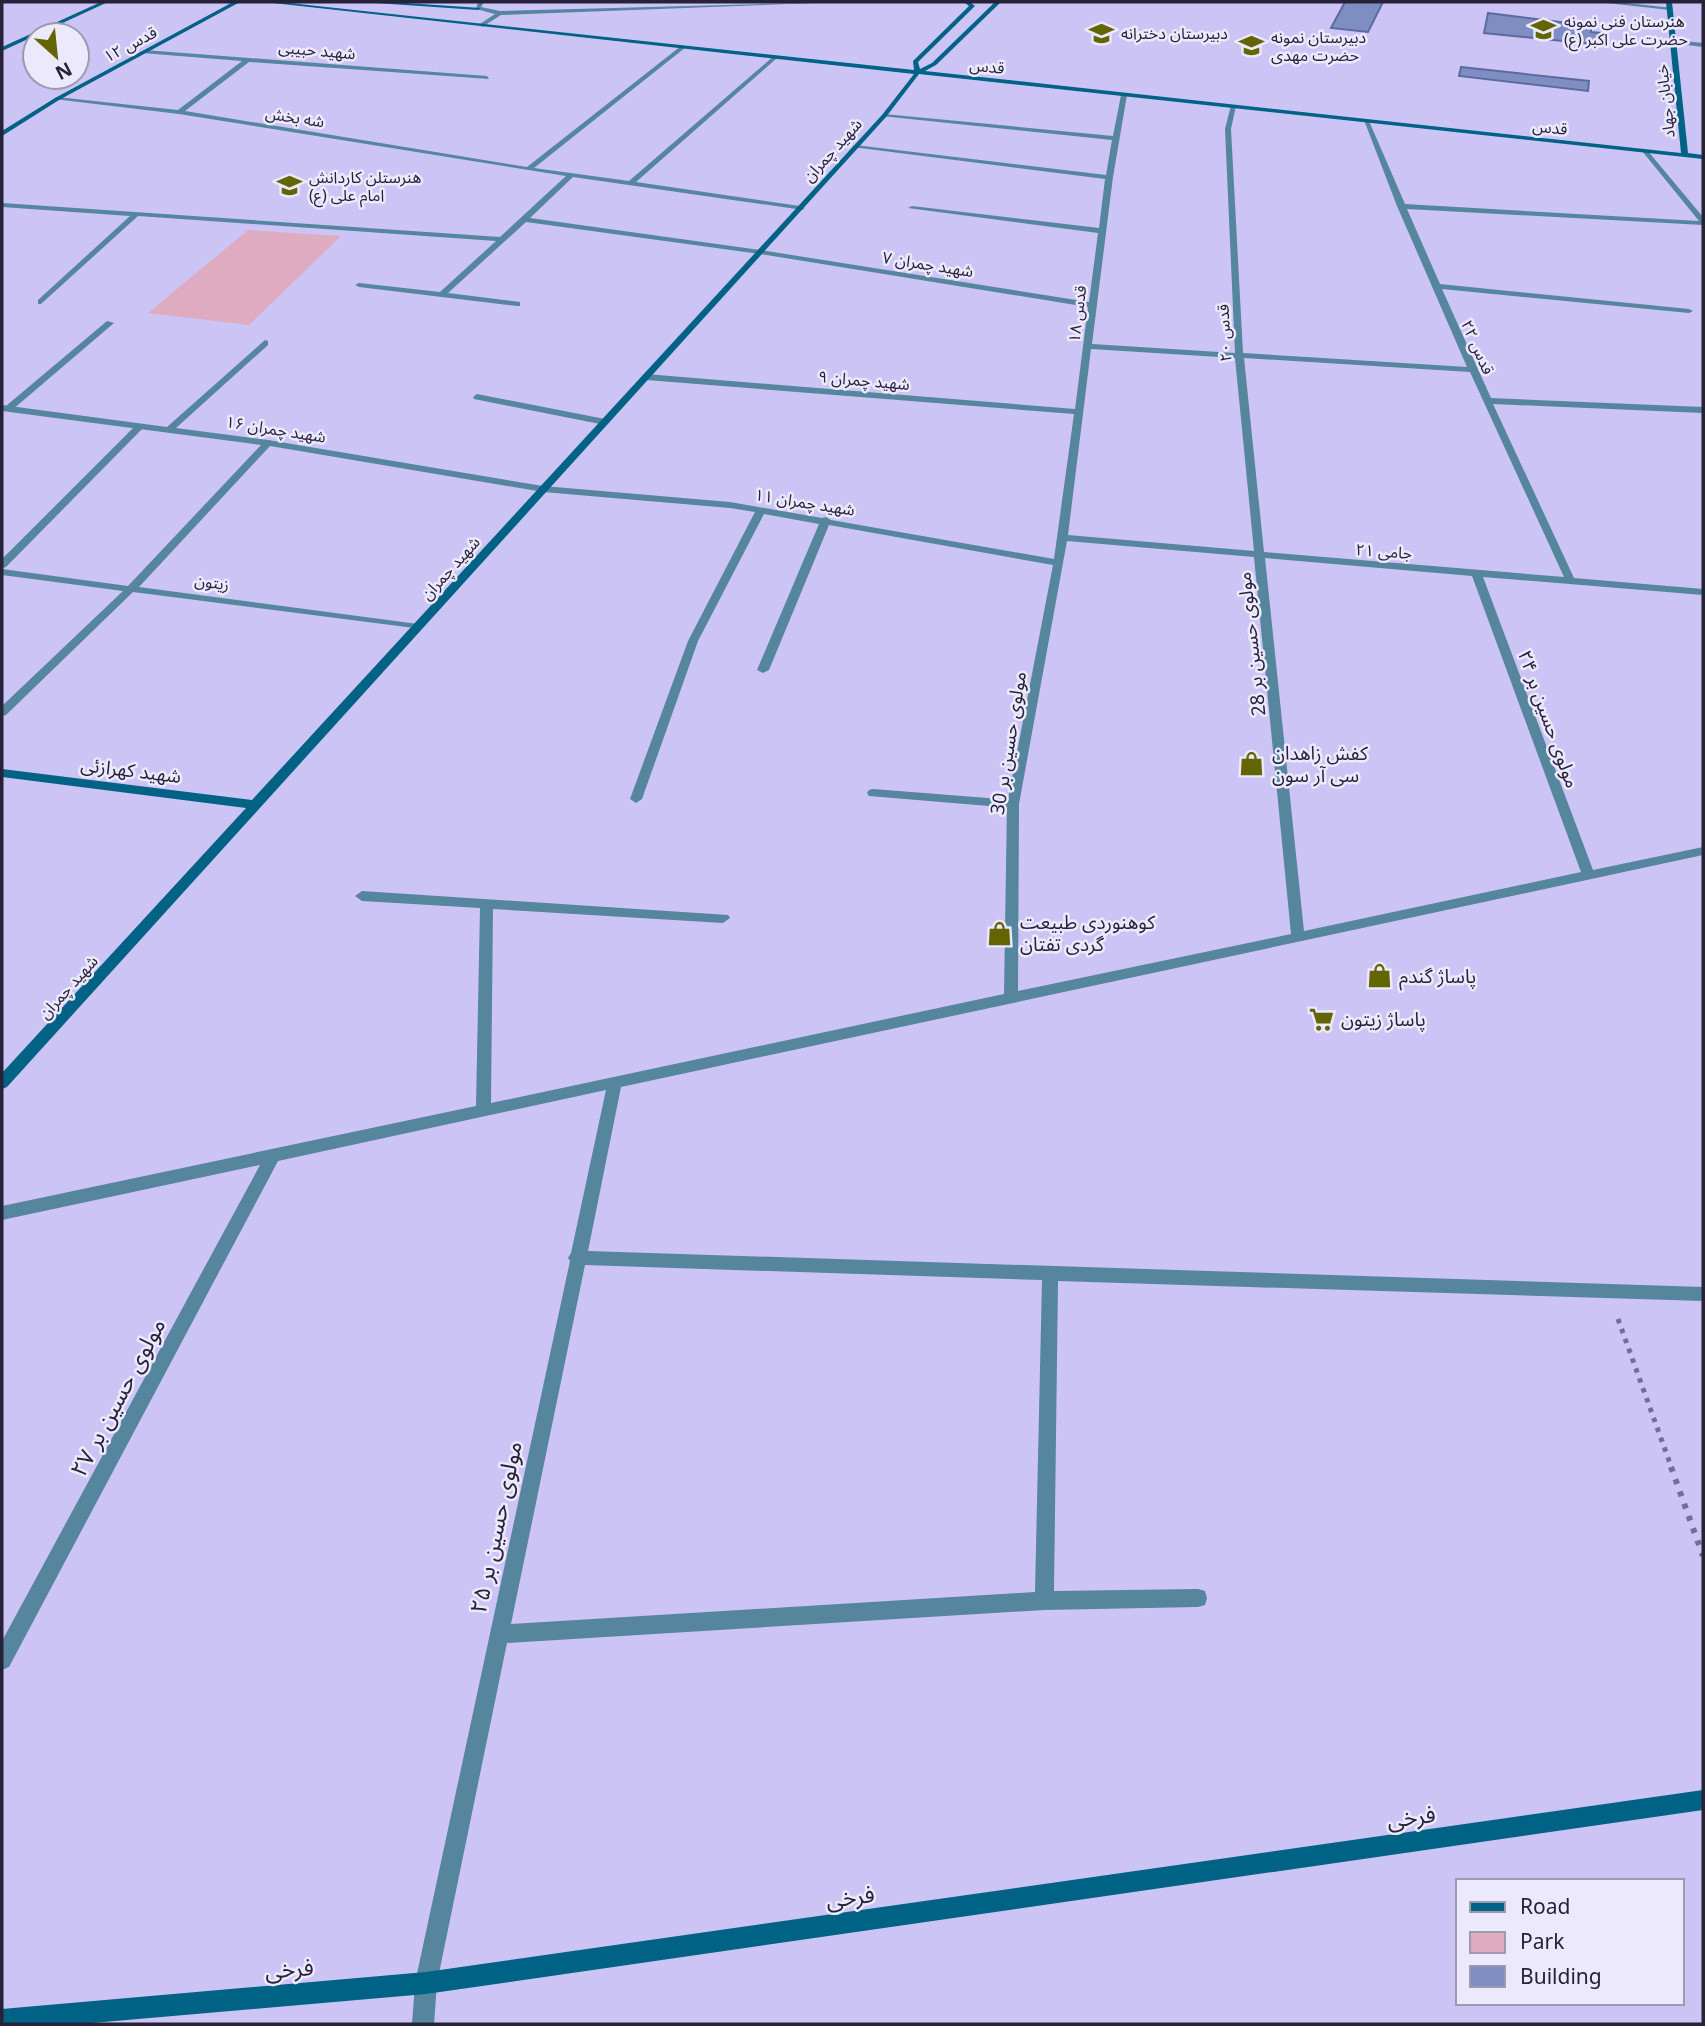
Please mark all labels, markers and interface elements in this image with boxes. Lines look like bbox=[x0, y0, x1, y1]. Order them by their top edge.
place label: هنرستان فنی نمونه حضرت علی اکبر (ع) bbox=[1564, 10, 1688, 52]
school or university icon: هنرستان فنی نمونه حضرت علی اکبر (ع) bbox=[1530, 16, 1558, 44]
school or university icon: دبیرستان دخترانه bbox=[1087, 19, 1115, 47]
north arrow bbox=[21, 21, 91, 91]
street label: قدس ۱۲ bbox=[99, 21, 161, 67]
place label: دبیرستان دخترانه bbox=[1121, 22, 1228, 44]
place label: دبیرستان نمونه حضرت مهدی bbox=[1271, 26, 1366, 66]
school or university icon: دبیرستان نمونه حضرت مهدی bbox=[1237, 32, 1265, 60]
street label: شهید حبیبی bbox=[277, 36, 357, 64]
street label: قدس bbox=[968, 53, 1006, 79]
text: N bbox=[51, 56, 77, 86]
street label: خیابان جهاد bbox=[1650, 63, 1680, 139]
street label: شه بخش bbox=[264, 101, 326, 133]
street label: شهید چمران bbox=[797, 113, 867, 187]
street label: قدس bbox=[1531, 114, 1569, 140]
place label: هنرستلن کاردانش امام علی (ع) bbox=[309, 166, 421, 208]
school or university icon: هنرستلن کاردانش امام علی (ع) bbox=[275, 172, 303, 200]
street label: شهید چمران ۷ bbox=[881, 246, 975, 282]
street label: قدس ۱۸ bbox=[1063, 284, 1091, 344]
street label: قدس ۲۰ bbox=[1212, 304, 1236, 362]
street label: قدس ۲۲ bbox=[1456, 316, 1500, 378]
street label: شهید چمران ۹ bbox=[817, 365, 911, 395]
street label: شهید چمران ۱۶ bbox=[224, 410, 328, 448]
street label: شهید چمران ۱۱ bbox=[753, 483, 857, 521]
street label: شهید چمران bbox=[415, 531, 485, 605]
street label: جامی ۲۱ bbox=[1355, 538, 1413, 564]
street label: زیتون bbox=[193, 569, 231, 595]
street label: مولوی حسین بر 28 bbox=[1231, 571, 1271, 717]
street label: مولوی حسین بر ۲۴ bbox=[1512, 647, 1586, 791]
street label: مولوی حسین بر 30 bbox=[984, 669, 1032, 817]
place label: کفش زاهدان سی آر سون bbox=[1272, 740, 1369, 788]
shop icon: کفش زاهدان سی آر سون bbox=[1238, 750, 1266, 778]
street label: شهید کهرازئی bbox=[79, 751, 183, 789]
place label: کوهنوردی طبیعت گردی تفتان bbox=[1020, 909, 1156, 957]
shop icon: کوهنوردی طبیعت گردی تفتان bbox=[986, 919, 1014, 947]
street label: شهید چمران bbox=[33, 950, 103, 1024]
shop icon: پاساژ گندم bbox=[1365, 962, 1393, 990]
place label: پاساژ گندم bbox=[1399, 963, 1476, 991]
supermarket icon: پاساژ زیتون bbox=[1307, 1005, 1335, 1033]
place label: پاساژ زیتون bbox=[1341, 1006, 1426, 1032]
street label: مولوی حسین بر ۲۷ bbox=[62, 1312, 172, 1482]
street label: مولوی حسین بر ۲۵ bbox=[461, 1438, 529, 1616]
street label: فرخی bbox=[1385, 1797, 1437, 1835]
street label: فرخی bbox=[824, 1877, 876, 1915]
legend bbox=[1456, 1879, 1684, 2005]
text: Road bbox=[1520, 1892, 1570, 1920]
text: Park bbox=[1520, 1927, 1565, 1955]
street label: فرخی bbox=[263, 1950, 315, 1986]
text: Building bbox=[1520, 1962, 1602, 1990]

